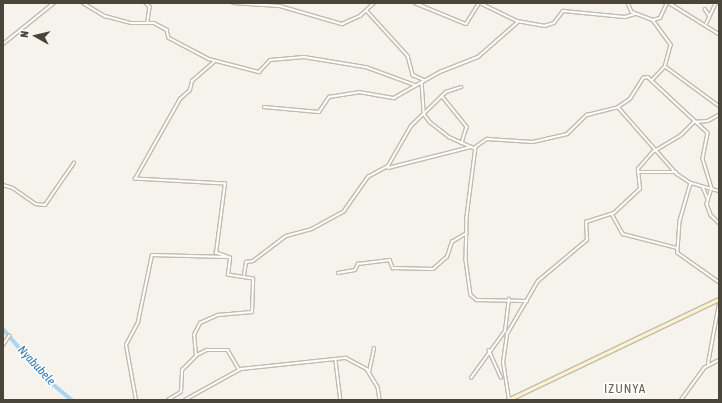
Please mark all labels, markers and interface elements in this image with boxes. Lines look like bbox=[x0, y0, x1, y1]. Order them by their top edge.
north arrow bbox=[16, 16, 56, 56]
text: N bbox=[18, 30, 31, 38]
water label: Nyabubele bbox=[14, 343, 58, 389]
district label: IZUNYA bbox=[604, 381, 646, 397]

